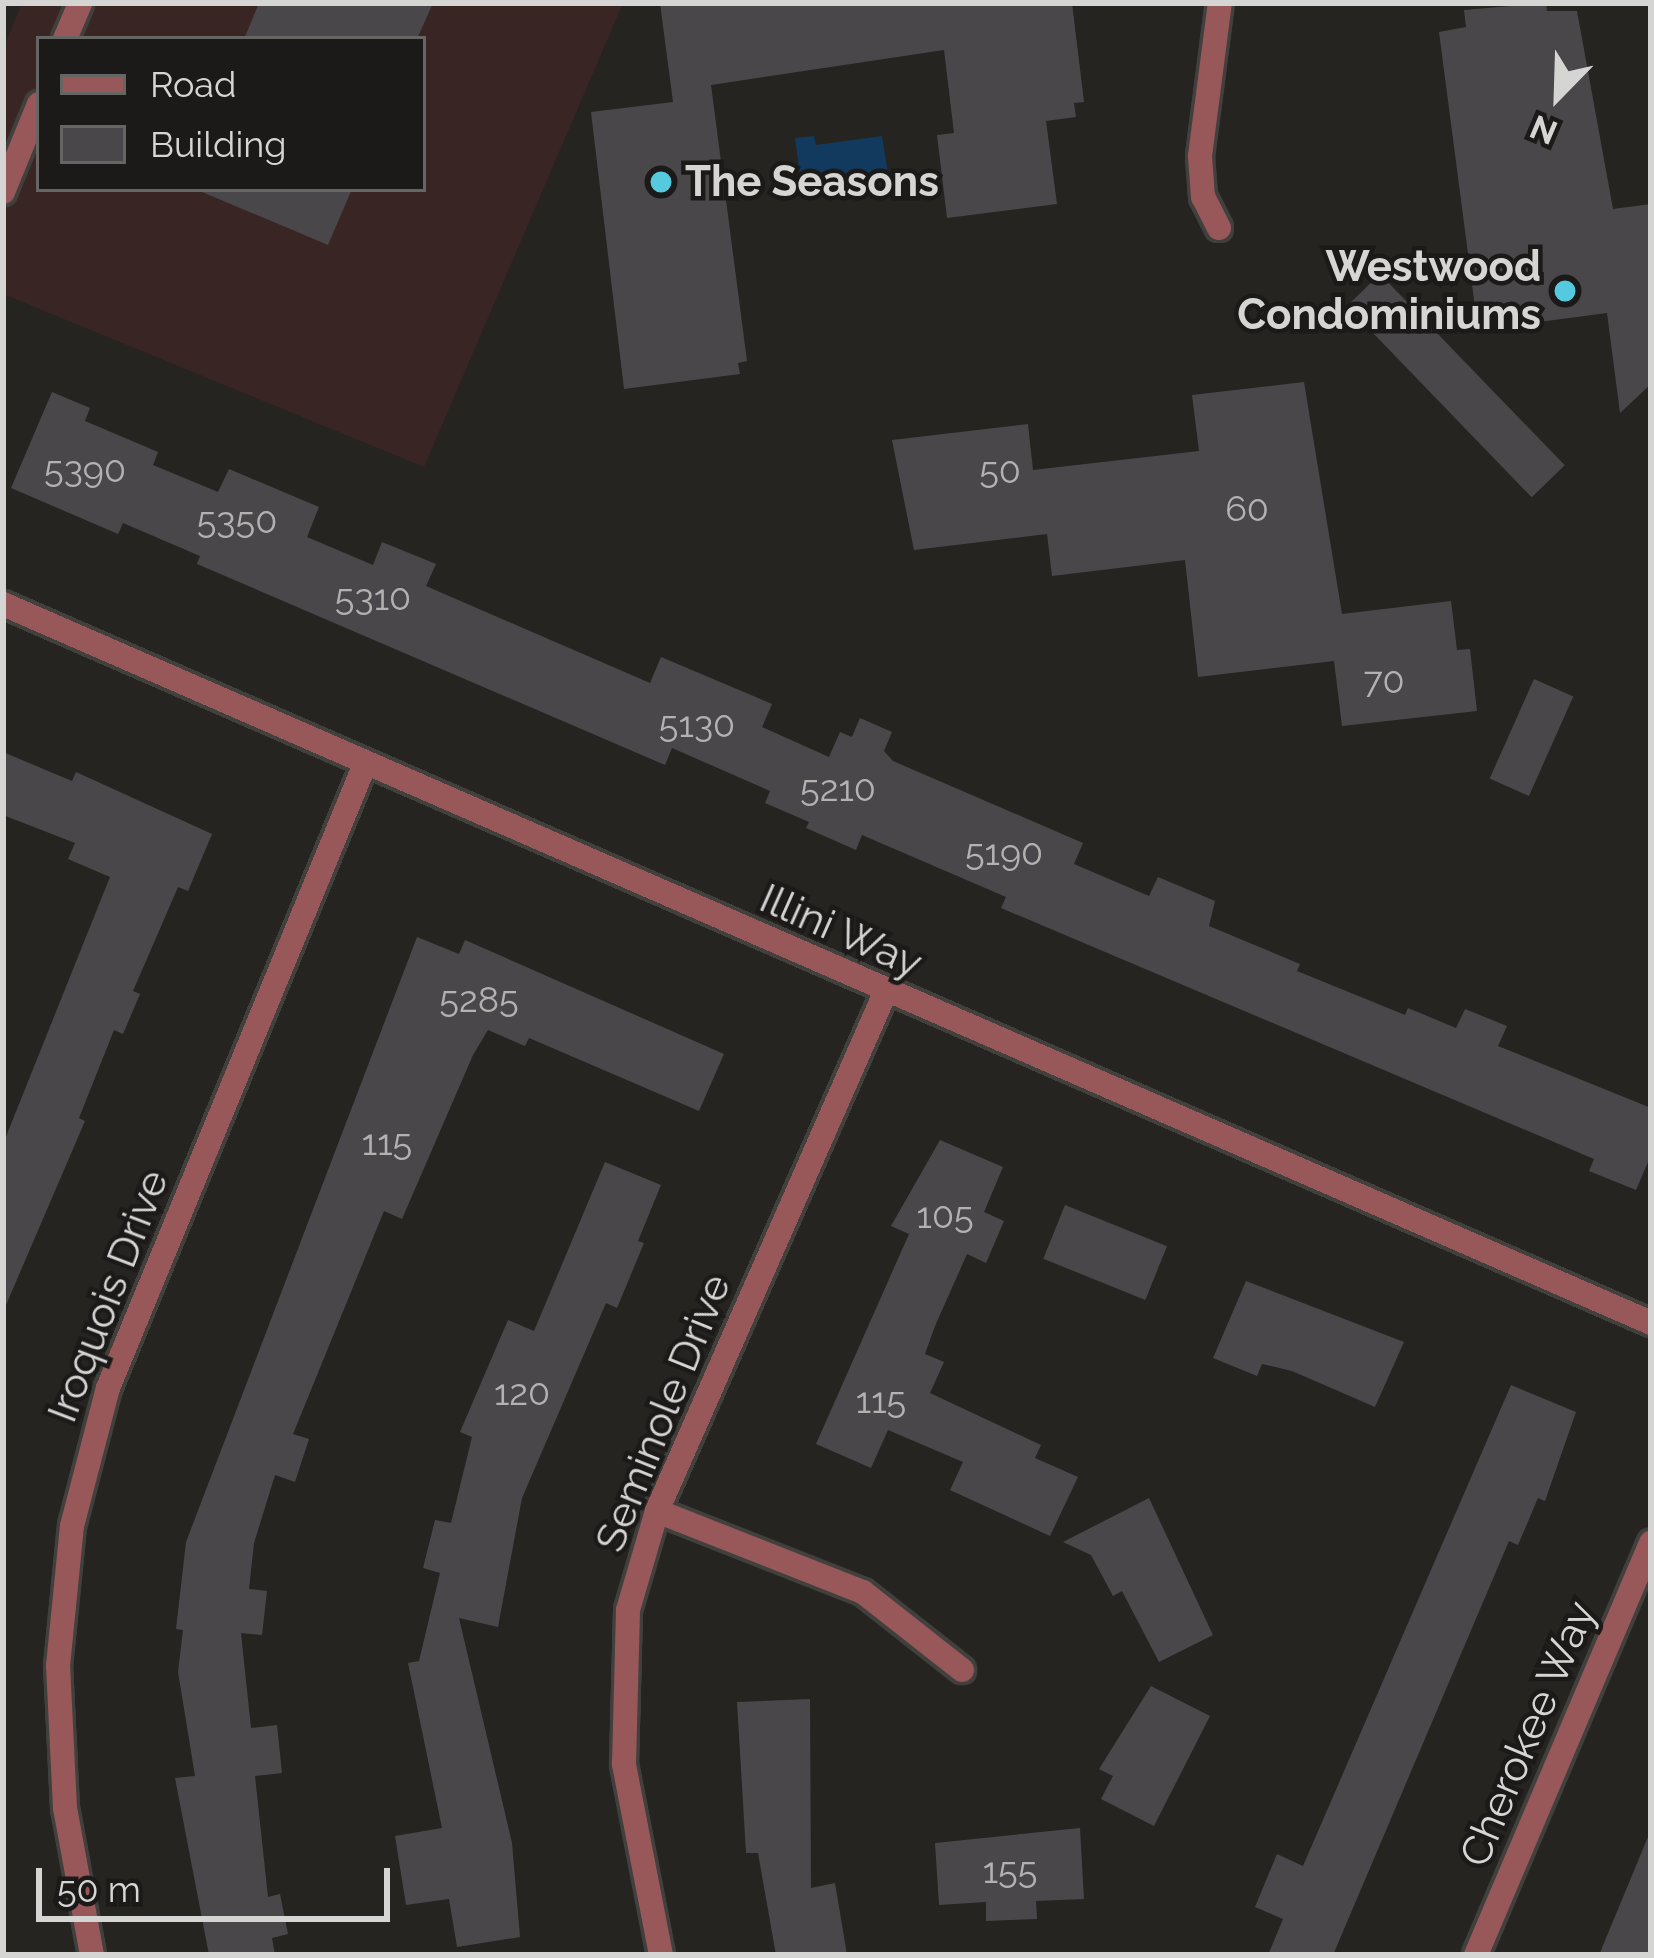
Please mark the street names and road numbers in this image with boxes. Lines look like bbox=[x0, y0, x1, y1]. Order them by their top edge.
street label: Illini Way bbox=[752, 873, 930, 989]
street label: Iroquois Drive bbox=[37, 1163, 179, 1429]
street label: Seminole Drive bbox=[584, 1267, 742, 1559]
street label: Cherokee Way bbox=[1449, 1593, 1607, 1875]

